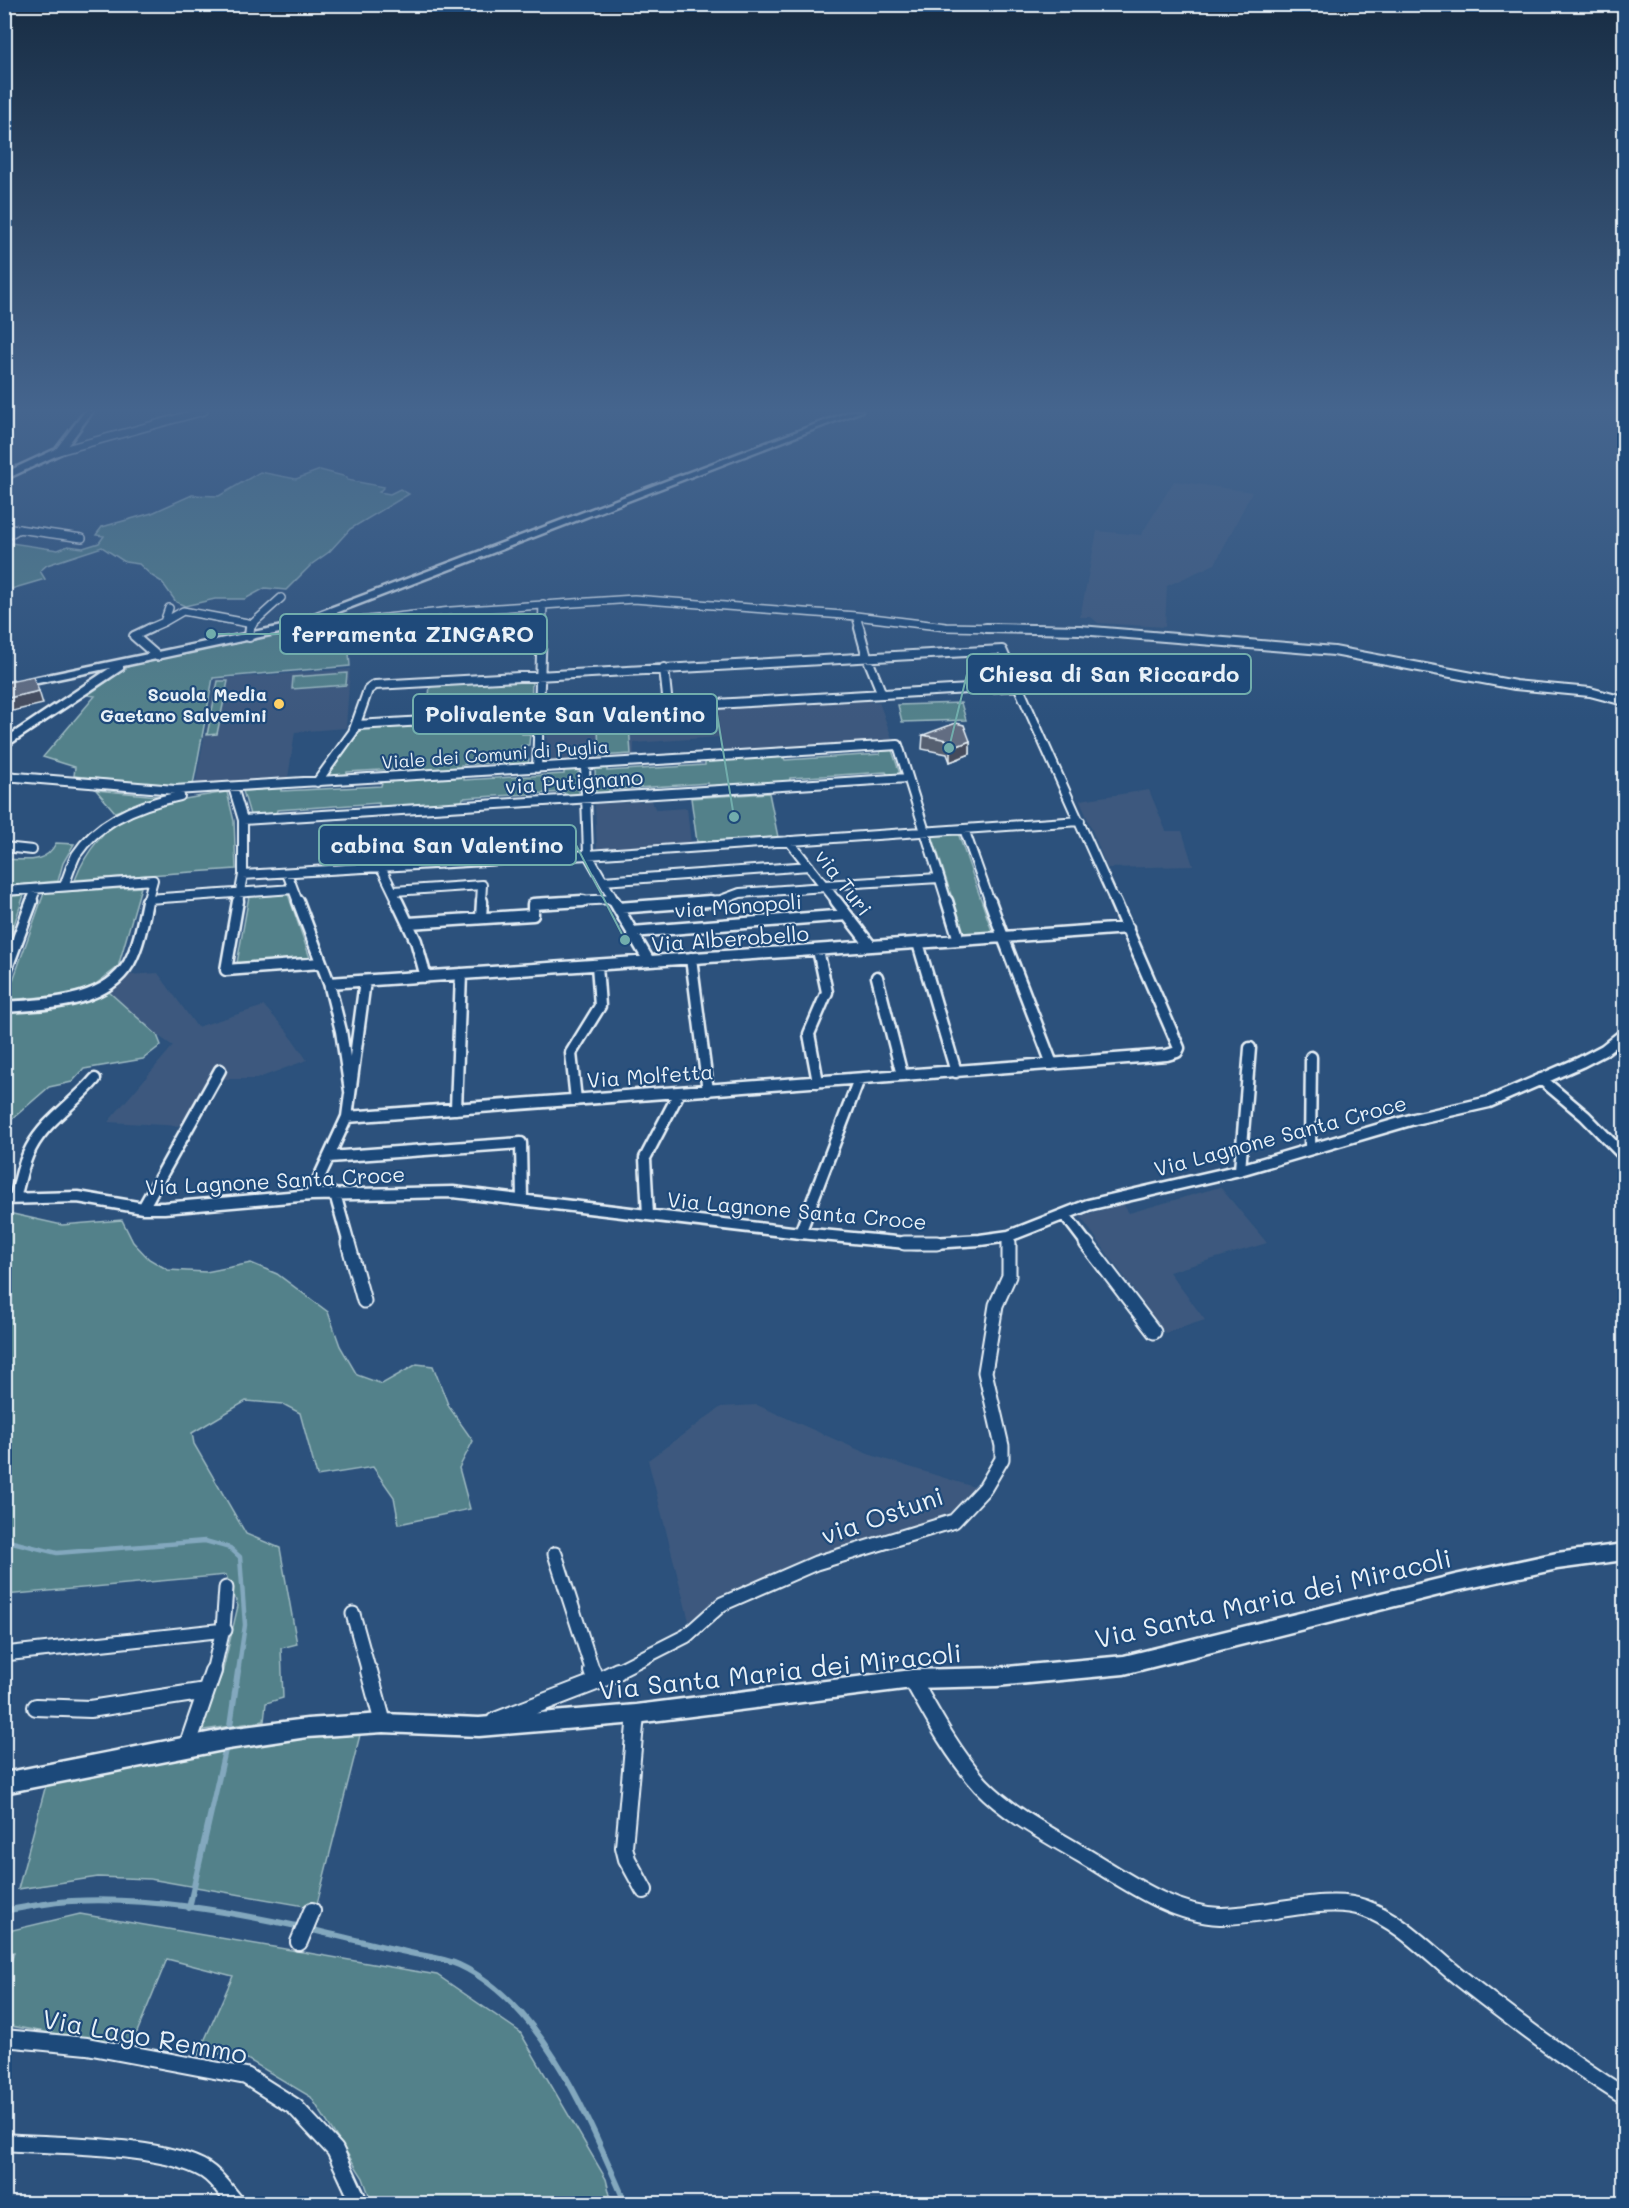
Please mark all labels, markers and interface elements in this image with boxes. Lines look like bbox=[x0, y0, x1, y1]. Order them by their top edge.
callout: ferramenta ZINGARO bbox=[280, 614, 547, 654]
text: ferramenta ZINGARO bbox=[292, 619, 534, 648]
callout: Chiesa di San Riccardo bbox=[967, 654, 1251, 694]
text: Chiesa di San Riccardo bbox=[979, 659, 1239, 688]
place label: Scuola Media Gaetano Salvemini bbox=[100, 682, 267, 727]
callout: Polivalente San Valentino bbox=[413, 694, 717, 734]
marker: Scuola Media Gaetano Salvemini bbox=[272, 697, 286, 711]
text: Polivalente San Valentino bbox=[425, 699, 705, 728]
street label: Viale dei Comuni di Puglia bbox=[381, 734, 609, 774]
street label: via Putignano bbox=[504, 763, 644, 799]
callout: cabina San Valentino bbox=[319, 825, 576, 865]
text: cabina San Valentino bbox=[331, 830, 563, 859]
street label: via Turi bbox=[810, 843, 878, 921]
street label: via Monopoli bbox=[673, 887, 803, 923]
street label: Via Alberobello bbox=[650, 919, 810, 957]
street label: Via Molfetta bbox=[586, 1057, 714, 1093]
street label: Via Lagnone Santa Croce bbox=[1151, 1088, 1409, 1182]
street label: Via Lagnone Santa Croce bbox=[144, 1160, 406, 1200]
street label: Via Lagnone Santa Croce bbox=[666, 1185, 928, 1235]
street label: via Ostuni bbox=[816, 1478, 948, 1552]
street label: Via Santa Maria dei Miracoli bbox=[1091, 1540, 1455, 1656]
street label: Via Santa Maria dei Miracoli bbox=[597, 1635, 963, 1707]
street label: Via Lago Remmo bbox=[40, 2001, 250, 2071]

